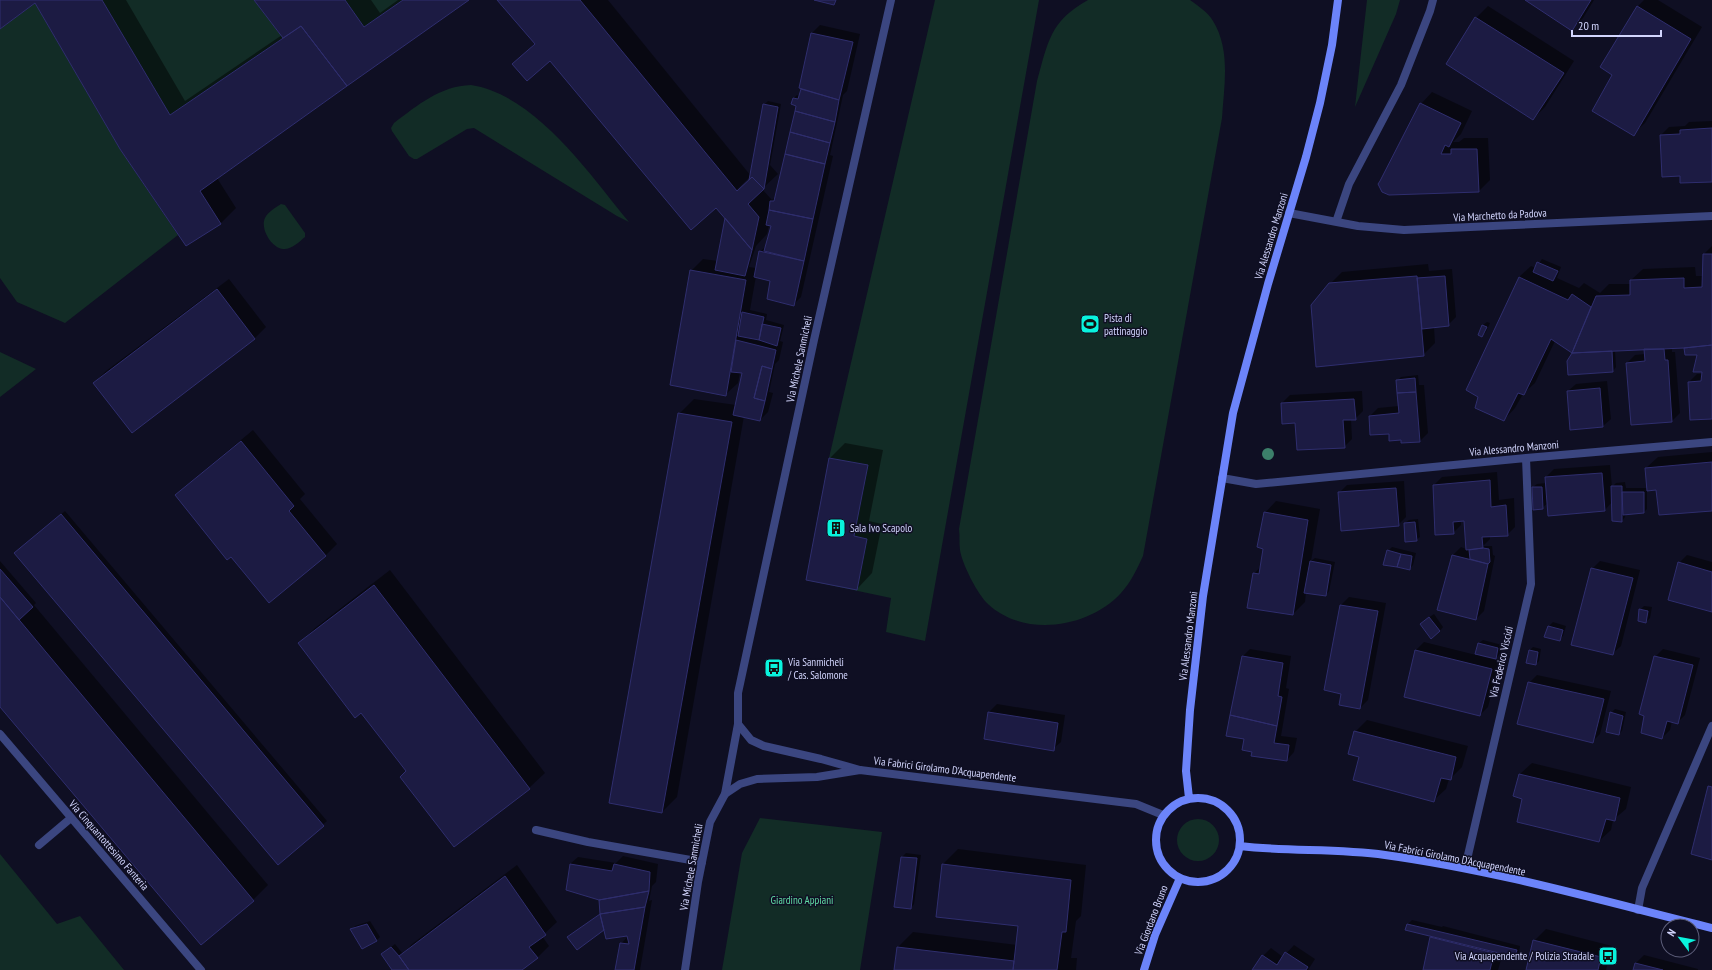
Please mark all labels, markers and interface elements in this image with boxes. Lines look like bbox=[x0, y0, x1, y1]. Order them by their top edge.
scale bar bbox=[1572, 12, 1661, 38]
text: 20 m bbox=[1578, 18, 1599, 33]
street label: Via Alessandro Manzoni bbox=[1251, 191, 1291, 282]
street label: Via Marchetto da Padova bbox=[1452, 206, 1547, 224]
place label: Pista di pattinaggio bbox=[1104, 311, 1148, 338]
sports icon: Pista di pattinaggio bbox=[1079, 313, 1101, 335]
street label: Via Michele Sanmicheli bbox=[783, 314, 815, 405]
street label: Via Alessandro Manzoni bbox=[1468, 437, 1559, 459]
building icon: Sala Ivo Scapolo bbox=[825, 517, 847, 539]
place label: Sala Ivo Scapolo bbox=[850, 521, 912, 535]
street label: Via Alessandro Manzoni bbox=[1175, 591, 1200, 682]
street label: Via Federico Viscidi bbox=[1486, 625, 1516, 700]
place label: Via Sanmicheli / Cas. Salomone bbox=[787, 655, 848, 682]
bus stop icon: Via Sanmicheli / Cas. Salomone bbox=[763, 657, 785, 679]
street label: Via Fabrici Girolamo D'Acquapendente bbox=[872, 753, 1018, 785]
street label: Via Cinquantottesimo Fanteria bbox=[65, 796, 152, 893]
street label: Via Michele Sanmicheli bbox=[676, 822, 706, 913]
street label: Via Fabrici Girolamo D'Acquapendente bbox=[1382, 837, 1527, 879]
street label: Via Giordano Bruno bbox=[1131, 883, 1171, 958]
park label: Giardino Appiani bbox=[771, 893, 833, 907]
north arrow bbox=[1660, 918, 1700, 958]
text: N bbox=[1664, 926, 1679, 939]
bus stop icon: Via Acquapendente / Polizia Stradale bbox=[1597, 945, 1619, 967]
place label: Via Acquapendente / Polizia Stradale bbox=[1454, 949, 1594, 963]

